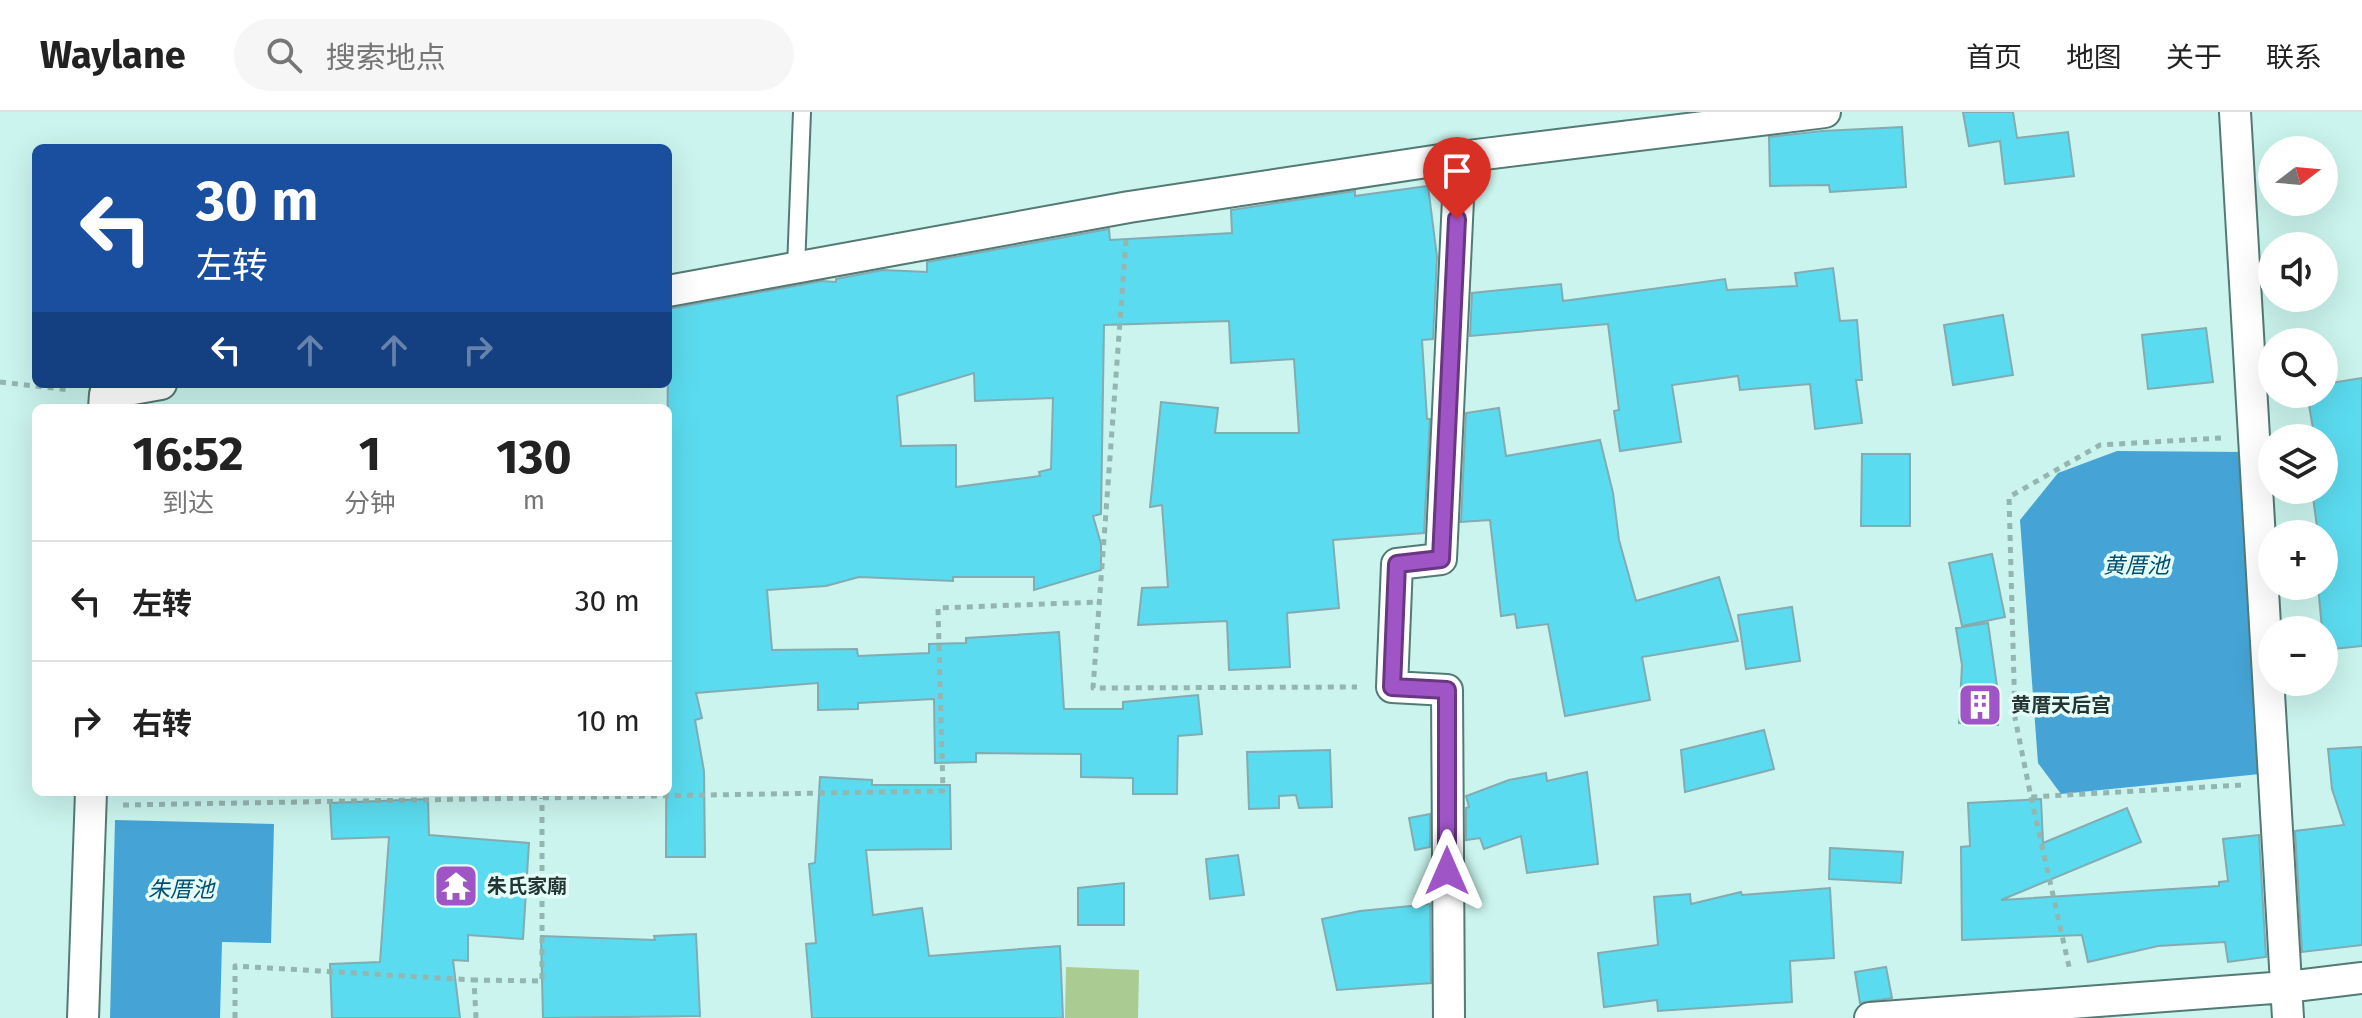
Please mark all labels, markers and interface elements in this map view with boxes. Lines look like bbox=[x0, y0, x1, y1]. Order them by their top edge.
search box bbox=[234, 19, 794, 91]
text: Waylane bbox=[40, 32, 186, 78]
icon: search bbox=[262, 33, 306, 77]
text: 搜索地点 bbox=[326, 40, 446, 76]
text: 首页 bbox=[1966, 41, 2022, 74]
text: 地图 bbox=[2066, 41, 2122, 74]
text: 关于 bbox=[2166, 41, 2222, 74]
text: 联系 bbox=[2266, 41, 2322, 74]
north arrow bbox=[2258, 136, 2338, 216]
map controls bbox=[2258, 136, 2338, 696]
pin bbox=[1423, 137, 1491, 219]
icon: arrive bbox=[1435, 149, 1479, 193]
text: 30 m bbox=[196, 168, 318, 235]
icon: left bbox=[64, 176, 168, 280]
button: sound bbox=[2258, 232, 2338, 312]
text: 左转 bbox=[196, 244, 268, 288]
icon: left bbox=[204, 328, 248, 372]
icon: ahead bbox=[288, 328, 332, 372]
icon: ahead bbox=[372, 328, 416, 372]
icon: right bbox=[456, 328, 500, 372]
button: search bbox=[2258, 328, 2338, 408]
button: layers bbox=[2258, 424, 2338, 504]
text: 16:52 bbox=[132, 425, 244, 483]
text: 1 bbox=[359, 425, 381, 483]
text: 130 bbox=[496, 428, 572, 486]
text: m bbox=[523, 485, 545, 516]
text: 到达 bbox=[162, 488, 214, 519]
text: 分钟 bbox=[344, 488, 396, 519]
button: + bbox=[2258, 520, 2338, 600]
water label: 黄厝池 bbox=[2103, 552, 2171, 579]
icon: left bbox=[64, 579, 108, 623]
text: 30 m bbox=[575, 583, 640, 619]
text: 左转 bbox=[132, 586, 192, 622]
button: − bbox=[2258, 616, 2338, 696]
building icon: 黄厝天后宫 bbox=[1956, 681, 2004, 729]
place label: 黄厝天后宫 bbox=[2011, 693, 2111, 717]
icon: right bbox=[64, 699, 108, 743]
text: 10 m bbox=[577, 703, 640, 739]
text: 右转 bbox=[132, 706, 192, 742]
position arrow bbox=[1405, 829, 1489, 913]
temple icon: 朱氏家廟 bbox=[432, 862, 480, 910]
place label: 朱氏家廟 bbox=[487, 874, 567, 898]
water label: 朱厝池 bbox=[148, 876, 216, 903]

